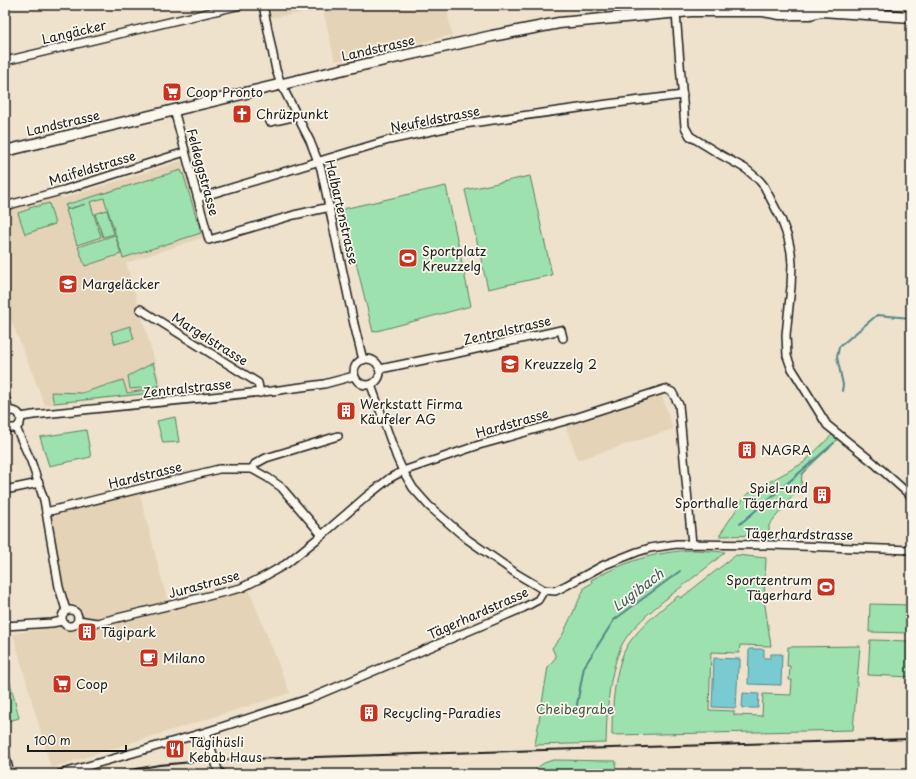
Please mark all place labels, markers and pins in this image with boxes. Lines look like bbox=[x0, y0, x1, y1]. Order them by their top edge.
supermarket icon: Coop Pronto bbox=[161, 81, 183, 103]
place label: Coop Pronto bbox=[186, 82, 263, 101]
church icon: Chrüzpunkt bbox=[231, 103, 253, 125]
place label: Chrüzpunkt bbox=[256, 104, 329, 123]
place label: Sportplatz Kreuzzelg bbox=[422, 241, 486, 275]
sports icon: Sportplatz Kreuzzelg bbox=[397, 247, 419, 269]
school or university icon: Margeläcker bbox=[57, 273, 79, 295]
place label: Margeläcker bbox=[82, 274, 161, 293]
school or university icon: Kreuzzelg 2 bbox=[499, 353, 521, 375]
place label: Kreuzzelg 2 bbox=[524, 354, 597, 373]
place label: Werkstatt Firma Käufeler AG bbox=[360, 394, 463, 428]
building icon: Werkstatt Firma Käufeler AG bbox=[335, 400, 357, 422]
building icon: NAGRA bbox=[736, 439, 758, 461]
place label: NAGRA bbox=[761, 440, 811, 459]
place label: Spiel-und Sporthalle Tägerhard bbox=[675, 478, 808, 512]
building icon: Spiel-und Sporthalle Tägerhard bbox=[811, 484, 833, 506]
place label: Sportzentrum Tägerhard bbox=[726, 570, 812, 604]
sports icon: Sportzentrum Tägerhard bbox=[815, 576, 837, 598]
building icon: Tägipark bbox=[76, 621, 98, 643]
place label: Tägipark bbox=[101, 622, 156, 641]
cafe icon: Milano bbox=[138, 647, 160, 669]
place label: Milano bbox=[163, 648, 205, 667]
supermarket icon: Coop bbox=[51, 673, 73, 695]
place label: Coop bbox=[76, 674, 108, 693]
building icon: Recycling-Paradies bbox=[358, 702, 380, 724]
place label: Recycling-Paradies bbox=[383, 703, 501, 722]
place label: Tägihüsli Kebab Haus bbox=[189, 732, 262, 766]
restaurant icon: Tägihüsli Kebab Haus bbox=[164, 738, 186, 760]

